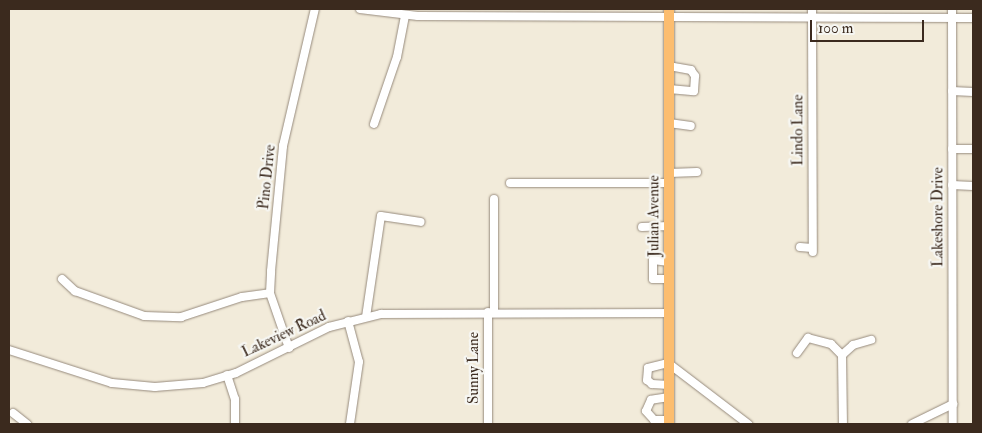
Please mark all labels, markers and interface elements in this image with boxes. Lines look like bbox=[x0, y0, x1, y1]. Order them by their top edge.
scale bar bbox=[812, 10, 926, 42]
text: 100 m bbox=[818, 19, 853, 38]
street label: Lindo Lane bbox=[789, 94, 807, 166]
street label: Pino Drive bbox=[255, 144, 279, 210]
street label: Lakeshore Drive bbox=[929, 167, 947, 267]
street label: Julian Avenue bbox=[645, 175, 663, 257]
street label: Lakeview Road bbox=[239, 307, 329, 361]
street label: Sunny Lane bbox=[465, 332, 483, 404]

